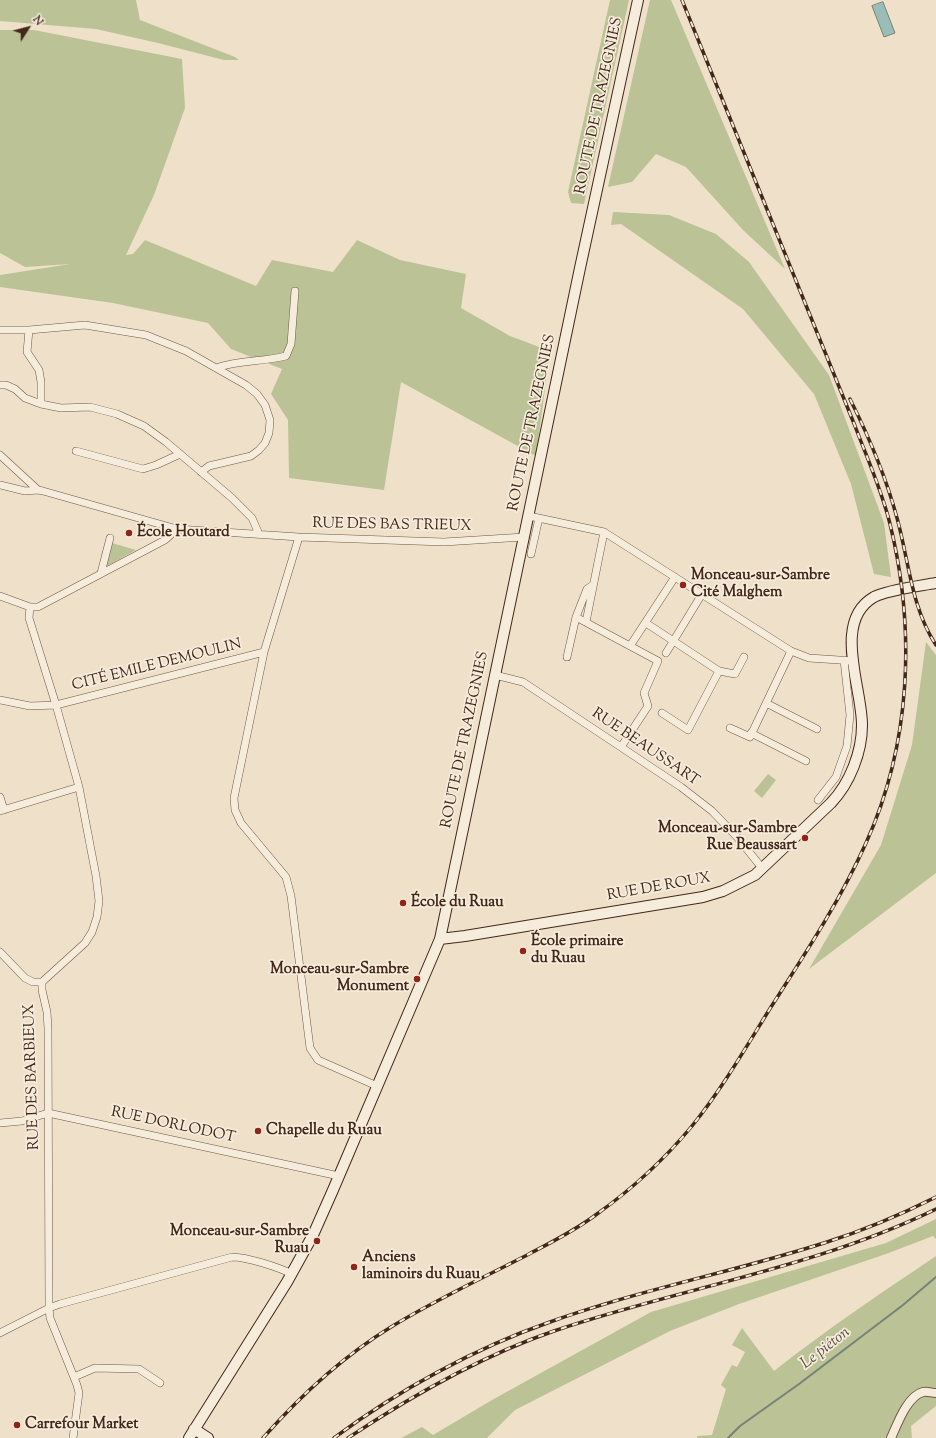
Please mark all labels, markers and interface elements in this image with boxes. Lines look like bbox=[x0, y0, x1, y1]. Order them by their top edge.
north arrow bbox=[8, 8, 48, 48]
text: N bbox=[29, 13, 47, 29]
street label: ROUTE DE TRAZEGNIES bbox=[572, 16, 628, 196]
street label: ROUTE DE TRAZEGNIES bbox=[505, 333, 561, 513]
street label: RUE DES BAS TRIEUX bbox=[312, 516, 472, 536]
place label: École Houtard bbox=[137, 524, 230, 542]
marker: École Houtard bbox=[124, 528, 134, 538]
place label: Monceau-sur-Sambre Cité Malghem bbox=[691, 567, 830, 602]
marker: Monceau-sur-Sambre Cité Malghem bbox=[678, 580, 688, 590]
street label: CITÉ EMILE DEMOULIN bbox=[70, 636, 244, 696]
street label: ROUTE DE TRAZEGNIES bbox=[438, 650, 494, 830]
street label: RUE BEAUSSART bbox=[588, 705, 702, 791]
place label: Monceau-sur-Sambre Rue Beaussart bbox=[658, 820, 797, 855]
marker: Monceau-sur-Sambre Rue Beaussart bbox=[800, 833, 810, 843]
street label: RUE DE ROUX bbox=[606, 870, 712, 906]
place label: École du Ruau bbox=[411, 894, 504, 912]
marker: École du Ruau bbox=[398, 898, 408, 908]
place label: École primaire du Ruau bbox=[531, 933, 624, 968]
marker: École primaire du Ruau bbox=[518, 946, 528, 956]
place label: Monceau-sur-Sambre Monument bbox=[270, 961, 409, 996]
marker: Monceau-sur-Sambre Monument bbox=[412, 974, 422, 984]
street label: RUE DES BARBIEUX bbox=[21, 1004, 45, 1150]
street label: RUE DORLODOT bbox=[109, 1104, 237, 1148]
place label: Chapelle du Ruau bbox=[266, 1122, 382, 1140]
marker: Chapelle du Ruau bbox=[253, 1126, 263, 1136]
place label: Monceau-sur-Sambre Ruau bbox=[170, 1223, 309, 1258]
marker: Monceau-sur-Sambre Ruau bbox=[312, 1236, 322, 1246]
place label: Anciens laminoirs du Ruau bbox=[362, 1249, 480, 1284]
marker: Anciens laminoirs du Ruau bbox=[349, 1262, 359, 1272]
water label: Le piéton bbox=[797, 1324, 855, 1374]
place label: Carrefour Market bbox=[25, 1416, 138, 1434]
marker: Carrefour Market bbox=[12, 1420, 22, 1430]

